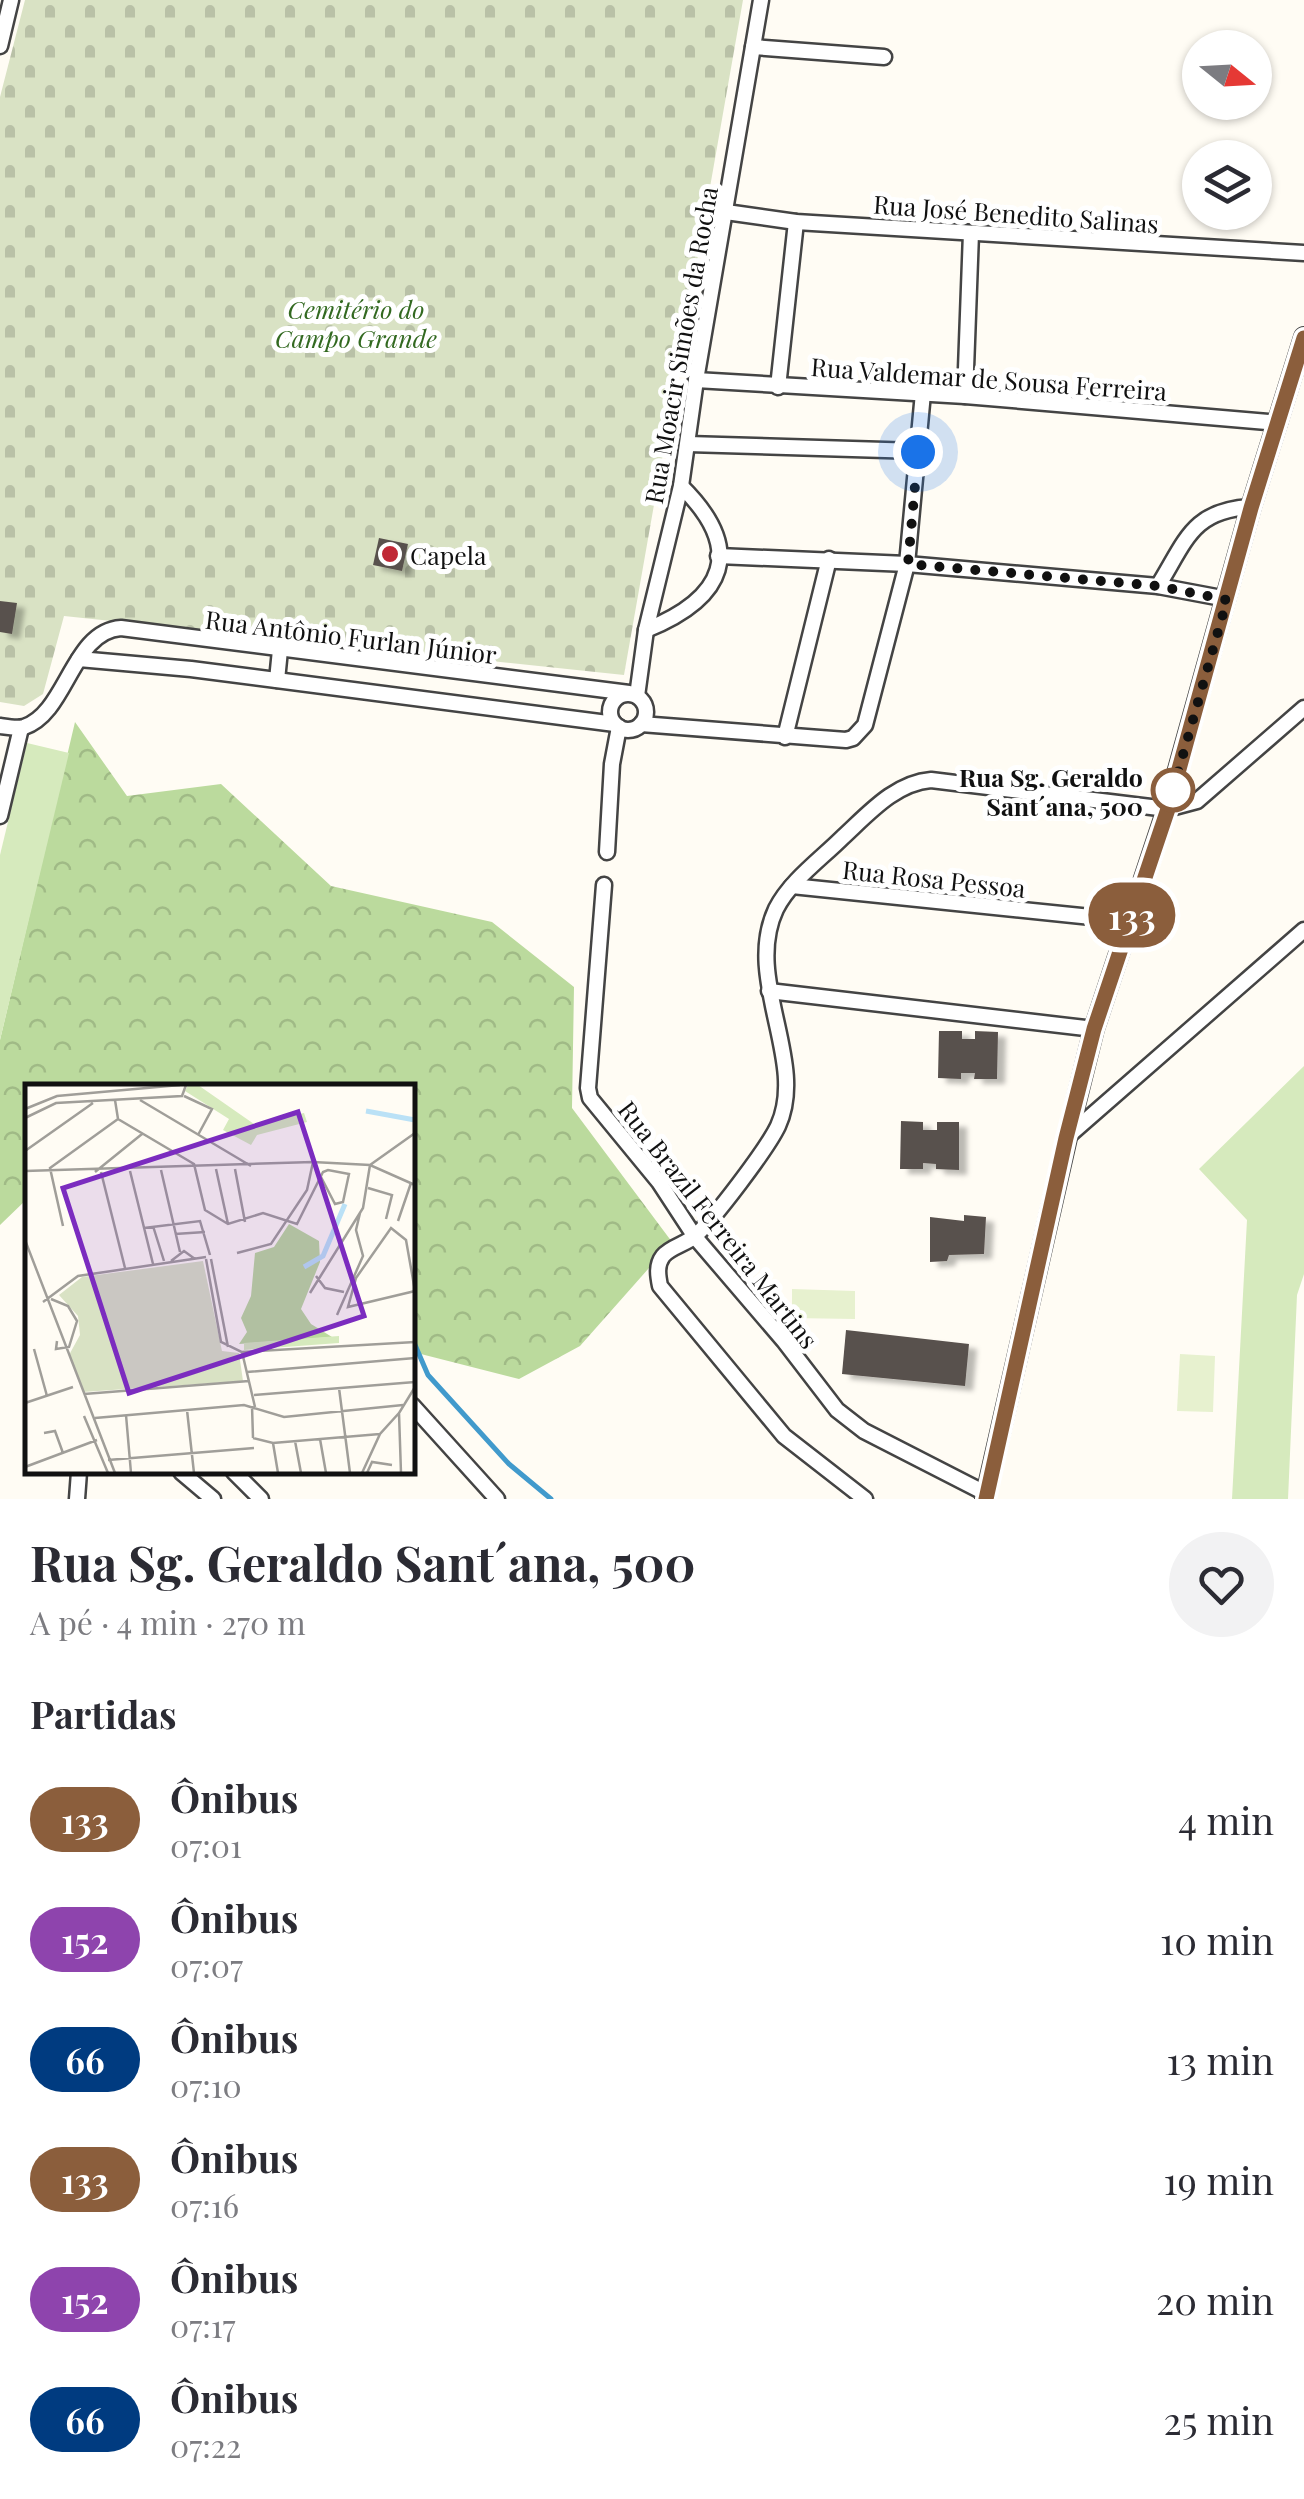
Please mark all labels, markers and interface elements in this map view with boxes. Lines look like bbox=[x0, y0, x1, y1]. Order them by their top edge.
north arrow bbox=[1182, 30, 1272, 120]
map controls bbox=[1182, 30, 1272, 230]
button: layers bbox=[1182, 140, 1272, 230]
street label: Rua Moacir Simões da Rocha bbox=[636, 183, 724, 506]
street label: Rua José Benedito Salinas bbox=[872, 187, 1160, 239]
park label: Cemitério do Campo Grande bbox=[275, 292, 437, 354]
street label: Rua Valdemar de Sousa Ferreira bbox=[810, 349, 1169, 407]
your location bbox=[893, 427, 943, 477]
place label: Capela bbox=[410, 538, 487, 571]
marker: Capela bbox=[379, 543, 401, 565]
street label: Rua Antônio Furlan Júnior bbox=[203, 602, 499, 670]
place label: Rua Sg. Geraldo Sant´ana, 500 bbox=[959, 760, 1143, 822]
marker: Rua Sg. Geraldo Sant´ana, 500 bbox=[1152, 769, 1194, 811]
street label: Rua Rosa Pessoa bbox=[841, 852, 1028, 904]
line badge: 133 bbox=[1074, 882, 1190, 948]
text: 133 bbox=[1108, 892, 1156, 939]
inset map bbox=[25, 1084, 415, 1474]
street label: Rua Brazil Ferreira Martins bbox=[612, 1093, 826, 1355]
text: Rua Sg. Geraldo Sant´ana, 500 bbox=[30, 1530, 695, 1594]
button: heart bbox=[1169, 1532, 1274, 1637]
text: A pé · 4 min · 270 m bbox=[30, 1600, 306, 1643]
text: Partidas bbox=[30, 1688, 177, 1739]
text: Ônibus bbox=[170, 1772, 298, 1823]
text: 4 min bbox=[1178, 1794, 1274, 1845]
text: 133 bbox=[61, 1796, 109, 1843]
text: 07:01 bbox=[170, 1823, 242, 1866]
text: Ônibus bbox=[170, 1892, 298, 1943]
text: 10 min bbox=[1160, 1914, 1274, 1965]
text: 152 bbox=[61, 1916, 109, 1963]
text: 07:07 bbox=[170, 1943, 243, 1986]
text: Ônibus bbox=[170, 2012, 298, 2063]
text: 13 min bbox=[1166, 2034, 1274, 2085]
text: 66 bbox=[65, 2036, 105, 2083]
text: 07:10 bbox=[170, 2063, 242, 2106]
text: Ônibus bbox=[170, 2132, 298, 2183]
text: 19 min bbox=[1164, 2154, 1274, 2205]
text: 133 bbox=[61, 2156, 109, 2203]
text: 07:16 bbox=[170, 2183, 239, 2226]
text: Ônibus bbox=[170, 2252, 298, 2303]
text: 20 min bbox=[1156, 2274, 1274, 2325]
text: 152 bbox=[61, 2276, 109, 2323]
text: 07:17 bbox=[170, 2303, 236, 2346]
text: Ônibus bbox=[170, 2372, 298, 2423]
text: 25 min bbox=[1164, 2394, 1274, 2445]
text: 66 bbox=[65, 2396, 105, 2443]
text: 07:22 bbox=[170, 2423, 241, 2466]

